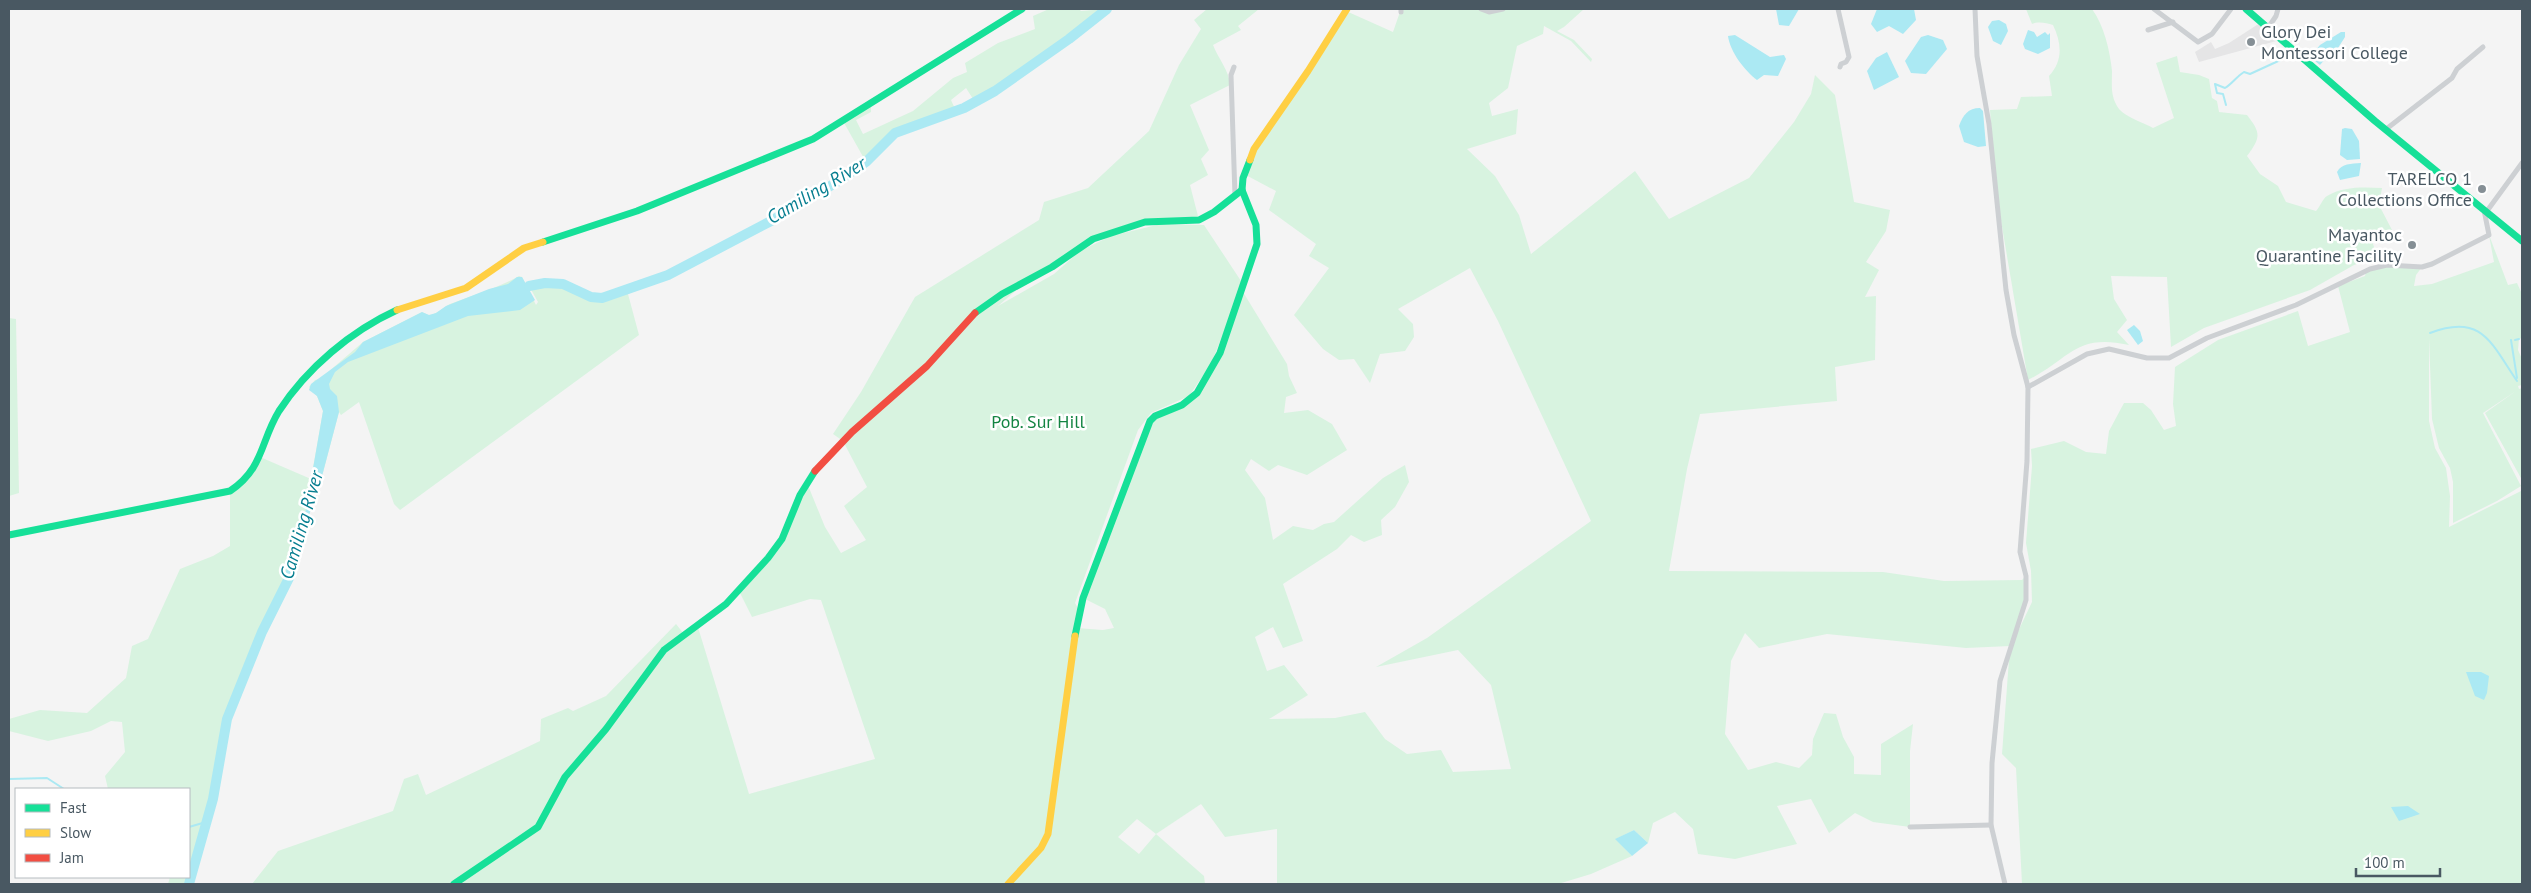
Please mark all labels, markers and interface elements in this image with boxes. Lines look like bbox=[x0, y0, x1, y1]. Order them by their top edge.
place label: Glory Dei Montessori College bbox=[2261, 20, 2408, 64]
marker: Glory Dei Montessori College bbox=[2245, 36, 2257, 48]
water label: Camiling River bbox=[762, 150, 871, 229]
place label: TARELCO 1 Collections Office bbox=[2338, 167, 2472, 211]
marker: TARELCO 1 Collections Office bbox=[2476, 183, 2488, 195]
place label: Mayantoc Quarantine Facility bbox=[2256, 223, 2403, 267]
marker: Mayantoc Quarantine Facility bbox=[2406, 239, 2418, 251]
park label: Pob. Sur Hill bbox=[991, 410, 1085, 433]
water label: Camiling River bbox=[274, 466, 328, 582]
legend bbox=[15, 788, 190, 878]
text: Fast bbox=[60, 798, 87, 817]
text: Slow bbox=[60, 823, 91, 842]
scale bar bbox=[2356, 846, 2440, 878]
text: Jam bbox=[59, 848, 84, 867]
text: 100 m bbox=[2364, 853, 2405, 872]

